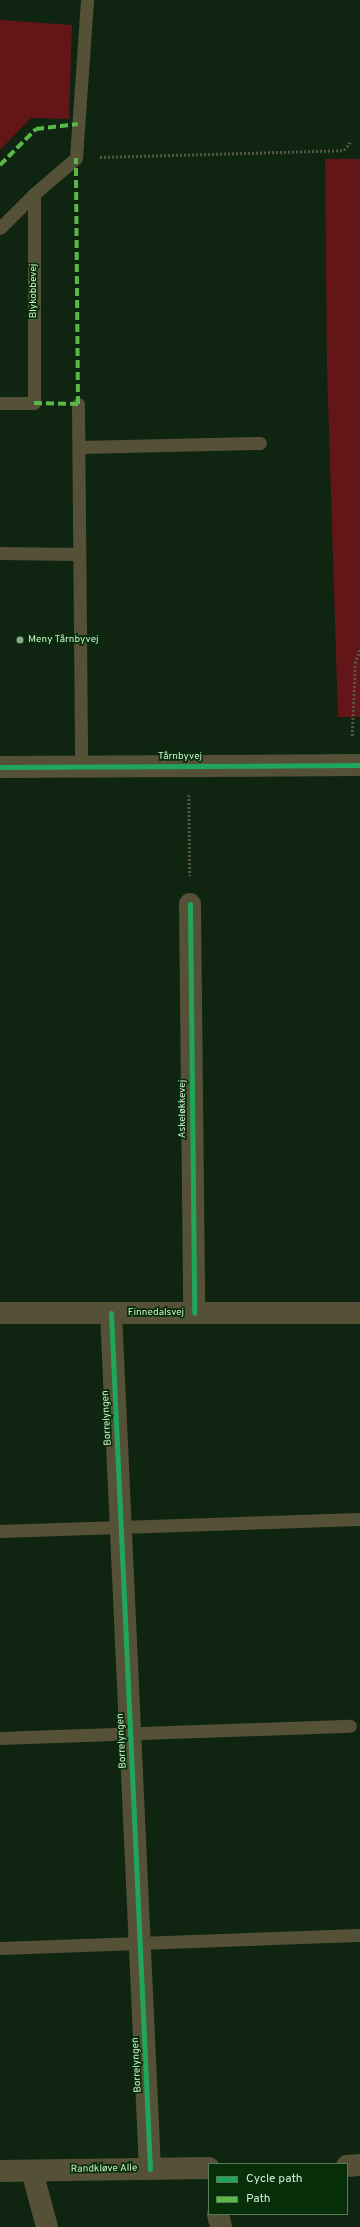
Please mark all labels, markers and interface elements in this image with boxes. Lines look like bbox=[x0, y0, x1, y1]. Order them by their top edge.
street label: Blykobbevej bbox=[28, 264, 40, 318]
place label: Meny Tårnbyvej bbox=[28, 634, 99, 646]
marker: Meny Tårnbyvej bbox=[15, 635, 25, 645]
street label: Tårnbyvej bbox=[158, 751, 202, 763]
street label: Askeløkkevej bbox=[177, 1080, 189, 1138]
street label: Finnedalsvej bbox=[128, 1307, 184, 1319]
street label: Borrelyngen bbox=[100, 1390, 114, 1446]
street label: Borrelyngen bbox=[115, 1713, 129, 1769]
street label: Borrelyngen bbox=[130, 2037, 144, 2093]
street label: Randkløve Alle bbox=[70, 2162, 138, 2176]
legend bbox=[208, 2163, 348, 2215]
text: Cycle path bbox=[246, 2171, 303, 2187]
text: Path bbox=[246, 2191, 271, 2207]

